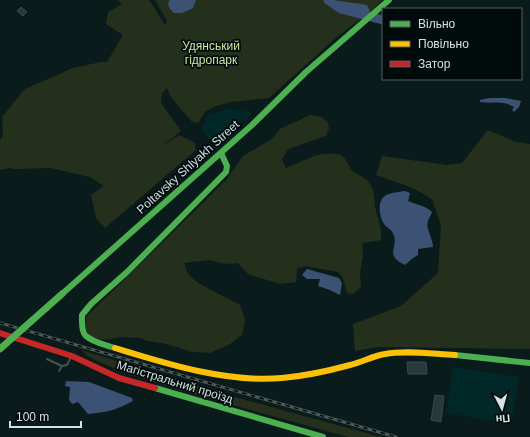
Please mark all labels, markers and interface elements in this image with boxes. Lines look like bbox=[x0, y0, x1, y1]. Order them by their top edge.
legend bbox=[382, 8, 522, 80]
text: Вільно bbox=[418, 17, 456, 31]
text: Повільно bbox=[418, 37, 469, 51]
park label: Удянський гідропарк bbox=[182, 39, 240, 67]
text: Затор bbox=[418, 57, 451, 71]
street label: Poltavsky Shlyakh Street bbox=[134, 117, 242, 217]
street label: Магістральний проїзд bbox=[115, 358, 235, 406]
north arrow bbox=[482, 389, 522, 429]
scale bar bbox=[10, 403, 81, 429]
text: 100 m bbox=[16, 410, 49, 424]
text: Пн bbox=[495, 412, 511, 426]

